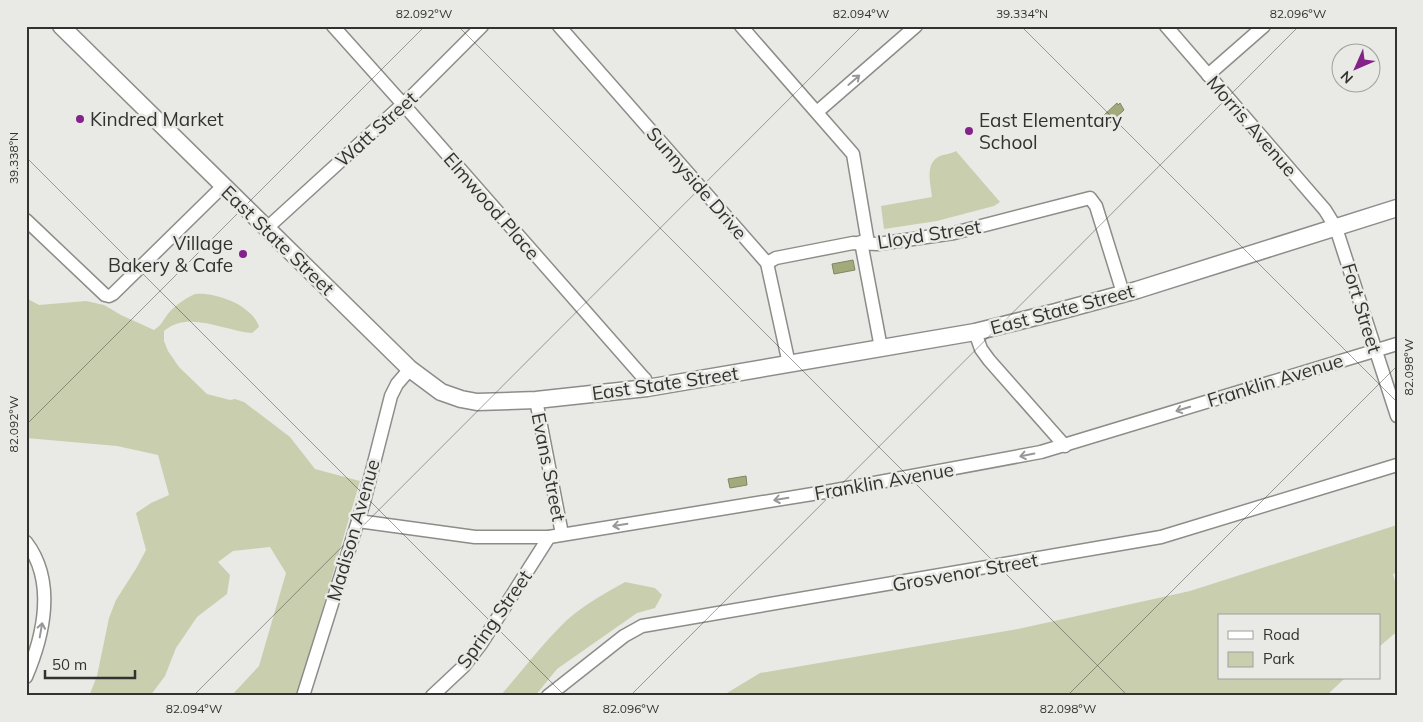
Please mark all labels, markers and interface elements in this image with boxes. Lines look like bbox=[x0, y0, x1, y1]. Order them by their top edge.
text: 82.092°W bbox=[396, 6, 452, 21]
text: 82.094°W bbox=[833, 6, 889, 21]
text: 39.334°N bbox=[996, 6, 1048, 21]
text: 82.096°W bbox=[1270, 6, 1326, 21]
north arrow bbox=[1330, 42, 1380, 92]
text: N bbox=[1337, 67, 1357, 87]
street label: Morris Avenue bbox=[1202, 71, 1302, 181]
one-way arrow bbox=[847, 75, 860, 86]
street label: Watt Street bbox=[330, 86, 422, 172]
place label: Kindred Market bbox=[90, 107, 224, 131]
place label: East Elementary School bbox=[979, 108, 1122, 154]
marker: Kindred Market bbox=[74, 113, 86, 125]
street label: Sunnyside Drive bbox=[642, 122, 752, 244]
marker: East Elementary School bbox=[963, 125, 975, 137]
text: 39.338°N bbox=[6, 132, 21, 184]
street label: Elmwood Place bbox=[439, 147, 545, 265]
street label: East State Street bbox=[217, 180, 340, 300]
street label: Lloyd Street bbox=[876, 214, 983, 254]
place label: Village Bakery & Cafe bbox=[108, 231, 233, 277]
marker: Village Bakery & Cafe bbox=[237, 248, 249, 260]
street label: Fort Street bbox=[1337, 260, 1387, 356]
street label: East State Street bbox=[988, 278, 1137, 340]
text: 82.098°W bbox=[1401, 339, 1416, 395]
street label: Franklin Avenue bbox=[1204, 348, 1346, 412]
street label: East State Street bbox=[590, 361, 740, 405]
text: 82.092°W bbox=[6, 396, 21, 452]
one-way arrow bbox=[1175, 404, 1191, 414]
street label: Evans Street bbox=[527, 411, 571, 524]
one-way arrow bbox=[1019, 450, 1035, 460]
street label: Madison Avenue bbox=[321, 456, 385, 604]
street label: Franklin Avenue bbox=[813, 457, 955, 505]
one-way arrow bbox=[773, 495, 789, 505]
one-way arrow bbox=[613, 520, 629, 530]
street label: Grosvenor Street bbox=[890, 547, 1040, 597]
street label: Spring Street bbox=[451, 565, 537, 673]
legend bbox=[1218, 614, 1380, 680]
one-way arrow bbox=[36, 623, 46, 639]
text: Road bbox=[1263, 625, 1300, 644]
scale bar bbox=[45, 647, 135, 679]
text: Park bbox=[1263, 649, 1295, 668]
text: 50 m bbox=[52, 655, 87, 674]
text: 82.094°W bbox=[166, 701, 222, 716]
text: 82.096°W bbox=[603, 701, 659, 716]
text: 82.098°W bbox=[1040, 701, 1096, 716]

